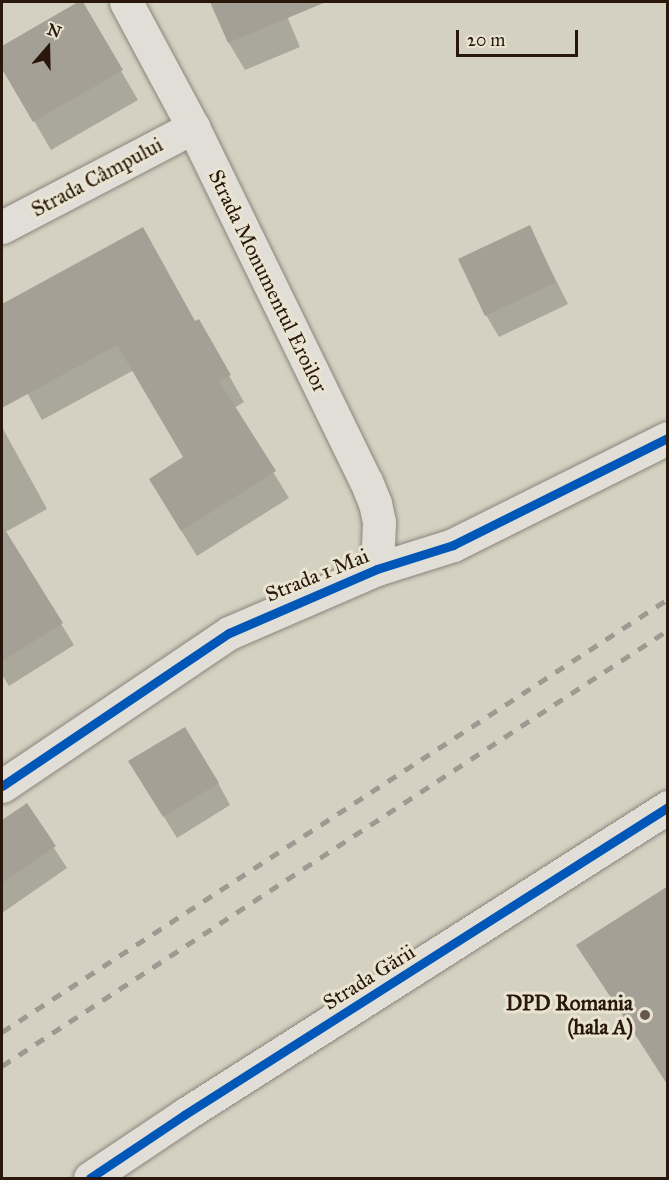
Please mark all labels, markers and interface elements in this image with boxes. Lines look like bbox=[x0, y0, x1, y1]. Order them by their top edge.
north arrow bbox=[18, 18, 78, 78]
scale bar bbox=[459, 18, 580, 56]
text: N bbox=[45, 19, 64, 42]
text: 20 m bbox=[467, 29, 505, 51]
street label: Strada Câmpului bbox=[27, 132, 167, 222]
street label: Strada Monumentul Eroilor bbox=[203, 166, 333, 396]
street label: Strada 1 Mai bbox=[262, 543, 372, 607]
street label: Strada Gării bbox=[318, 939, 420, 1015]
place label: DPD Romania (hala A) bbox=[506, 990, 633, 1040]
marker: DPD Romania (hala A) bbox=[638, 1008, 652, 1022]

